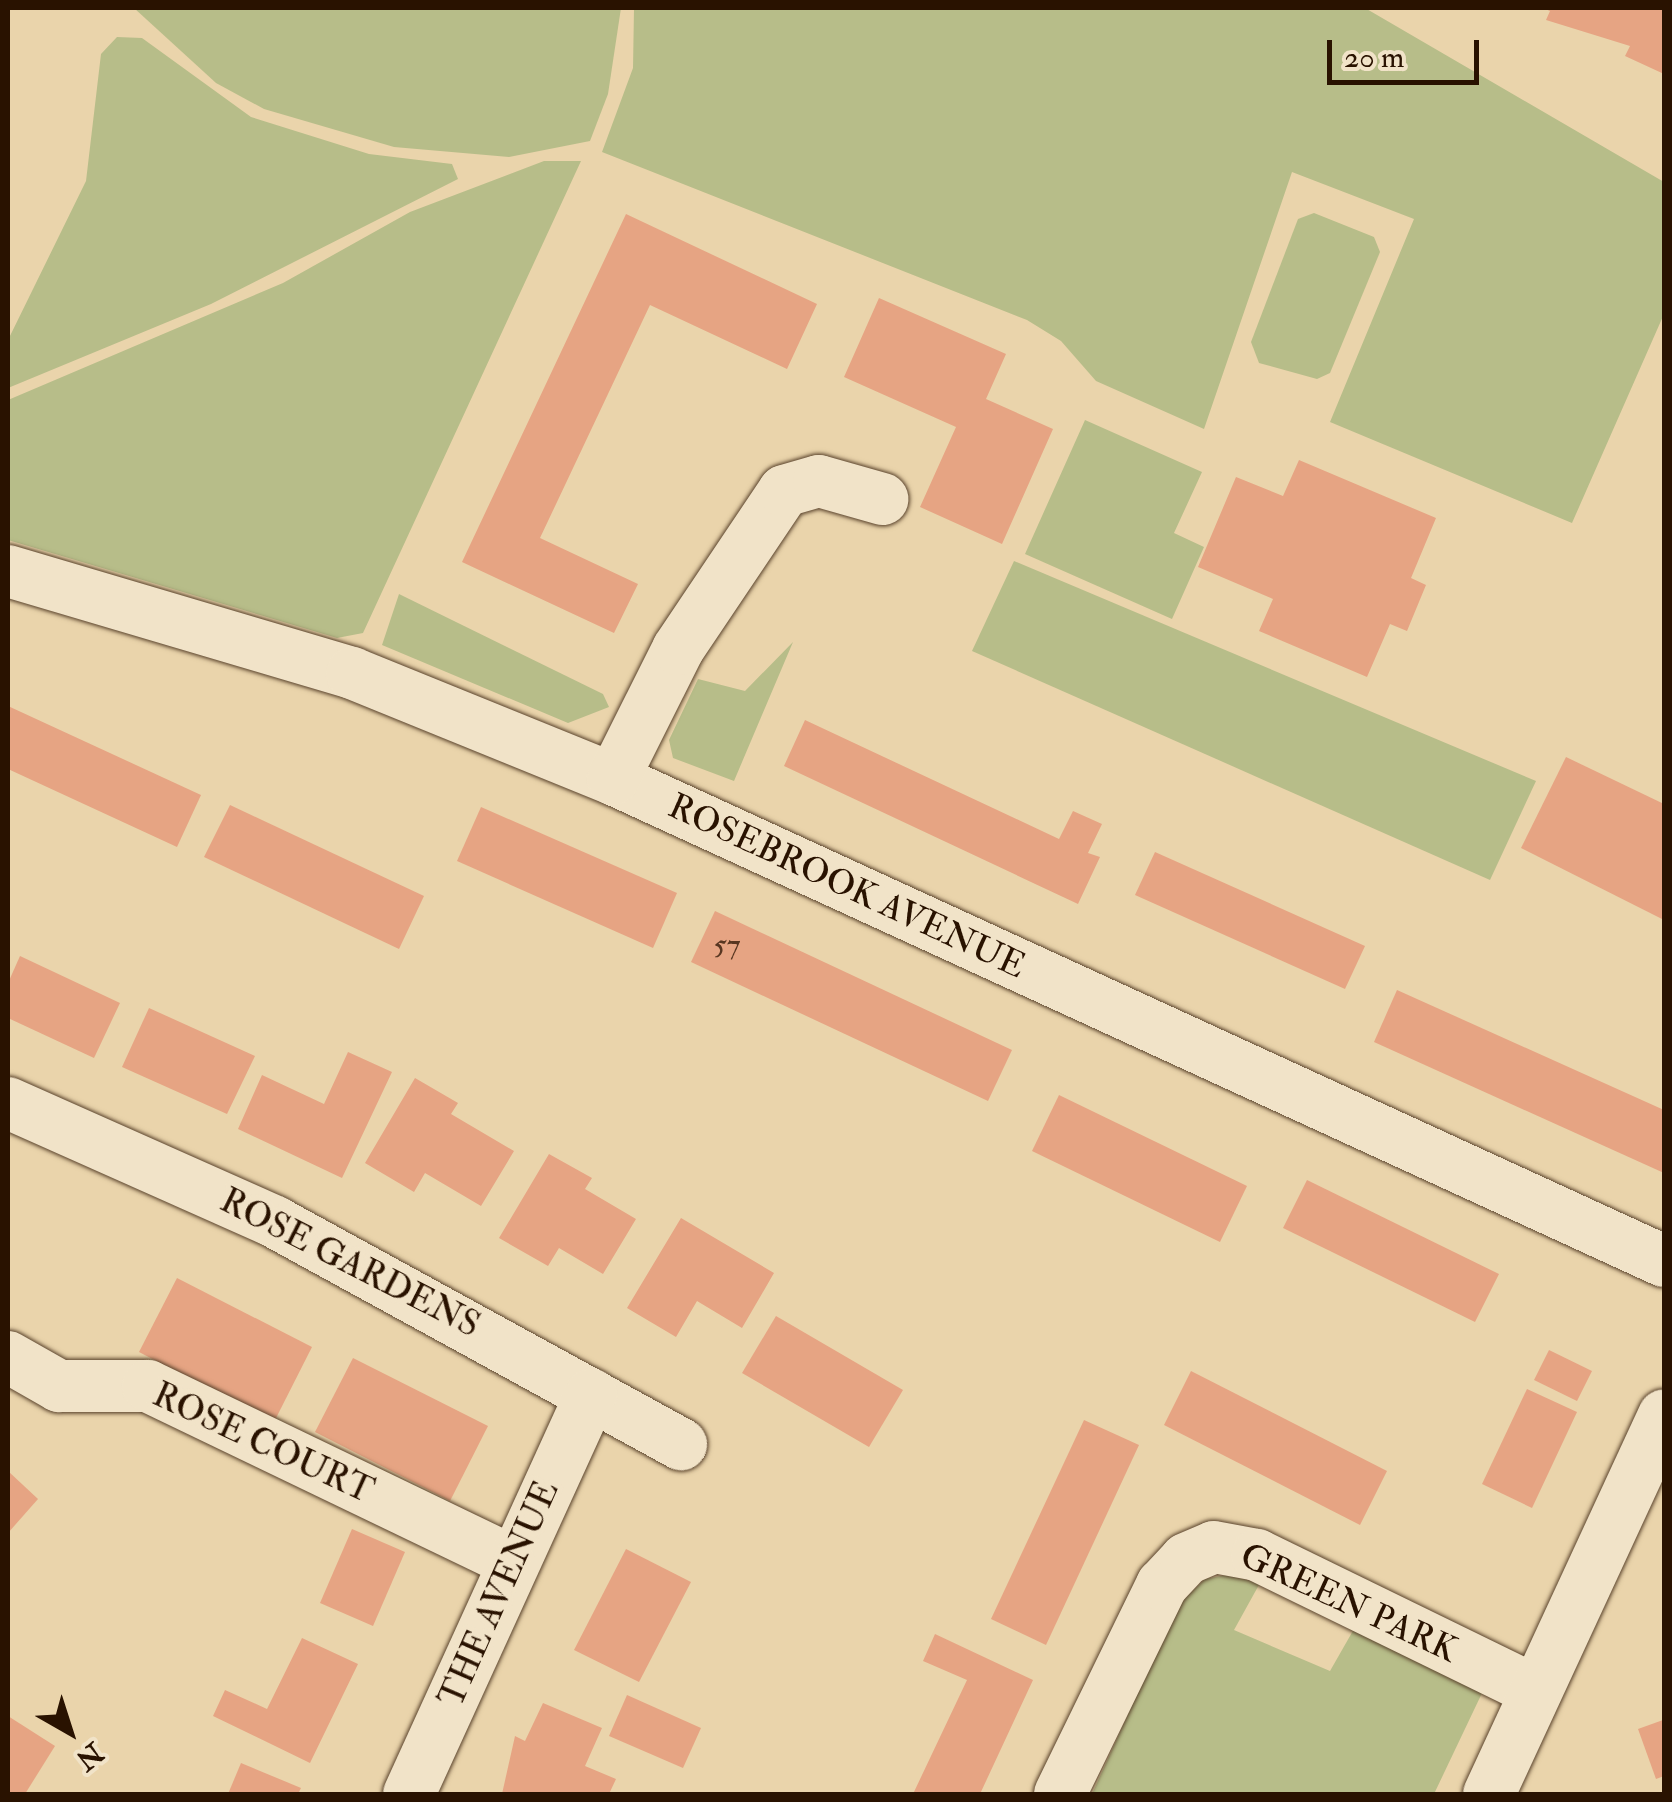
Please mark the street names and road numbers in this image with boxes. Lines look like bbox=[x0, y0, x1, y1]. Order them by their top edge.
street label: ROSEBROOK AVENUE bbox=[662, 785, 1032, 987]
street label: ROSE GARDENS bbox=[213, 1179, 487, 1347]
street label: ROSE COURT bbox=[146, 1374, 380, 1512]
street label: THE AVENUE bbox=[430, 1474, 568, 1714]
street label: GREEN PARK bbox=[1234, 1534, 1464, 1672]

